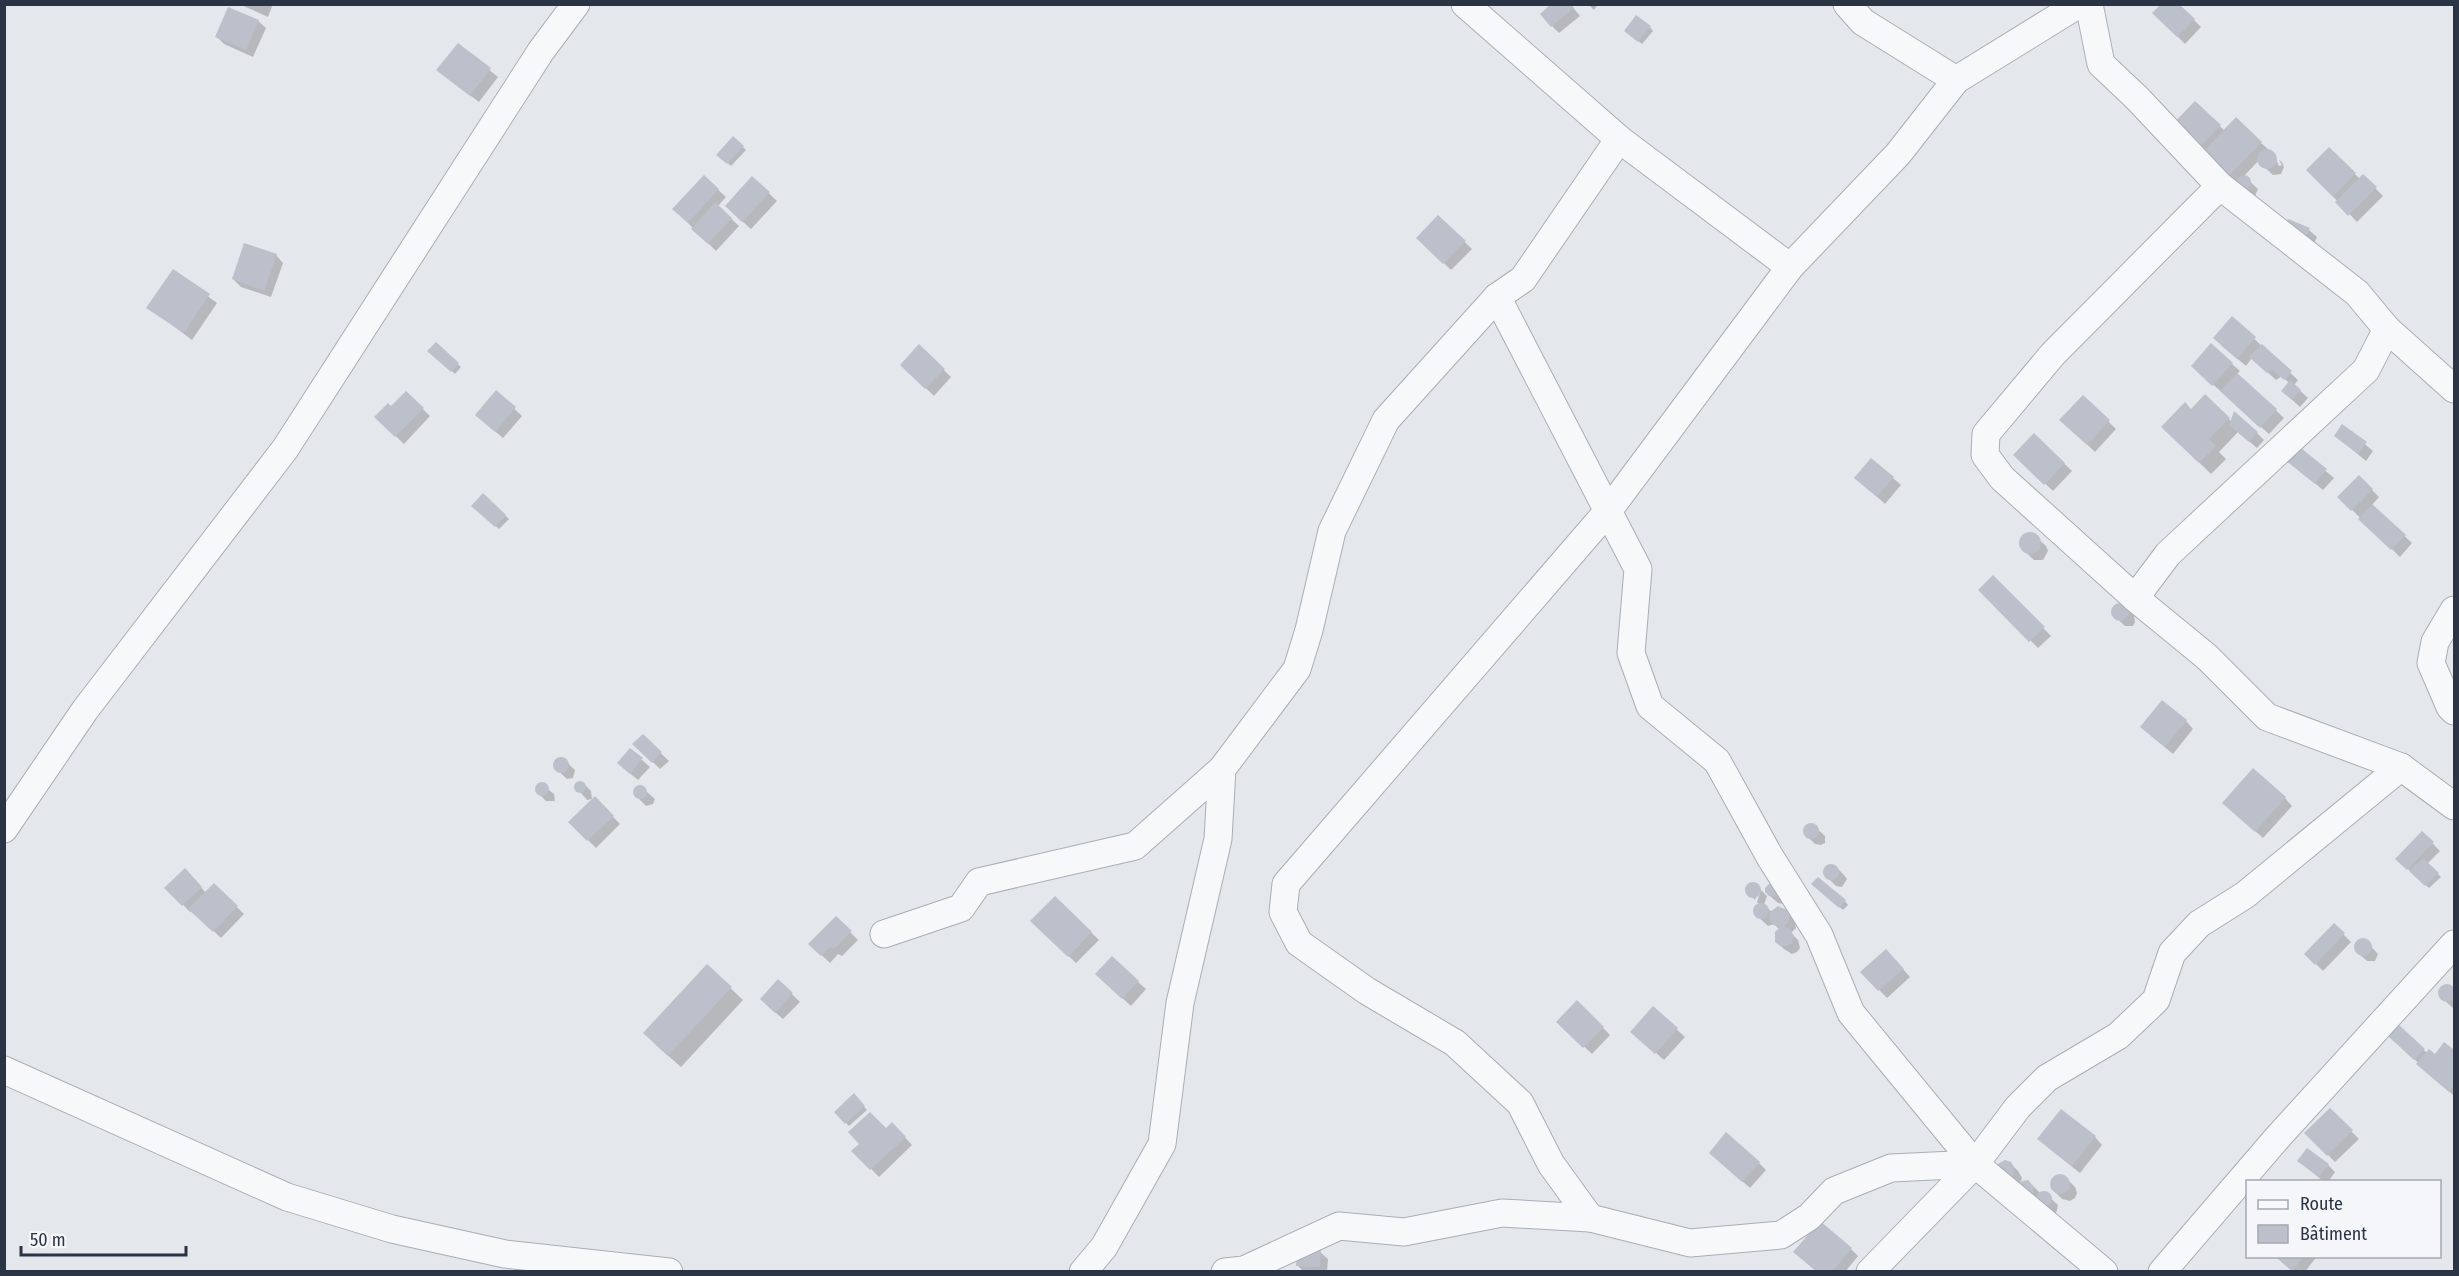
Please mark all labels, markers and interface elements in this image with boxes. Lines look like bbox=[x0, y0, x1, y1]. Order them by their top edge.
legend bbox=[2246, 1180, 2441, 1258]
text: Route bbox=[2300, 1193, 2343, 1215]
scale bar bbox=[21, 1219, 186, 1257]
text: Bâtiment bbox=[2300, 1223, 2367, 1245]
text: 50 m bbox=[30, 1229, 66, 1251]

